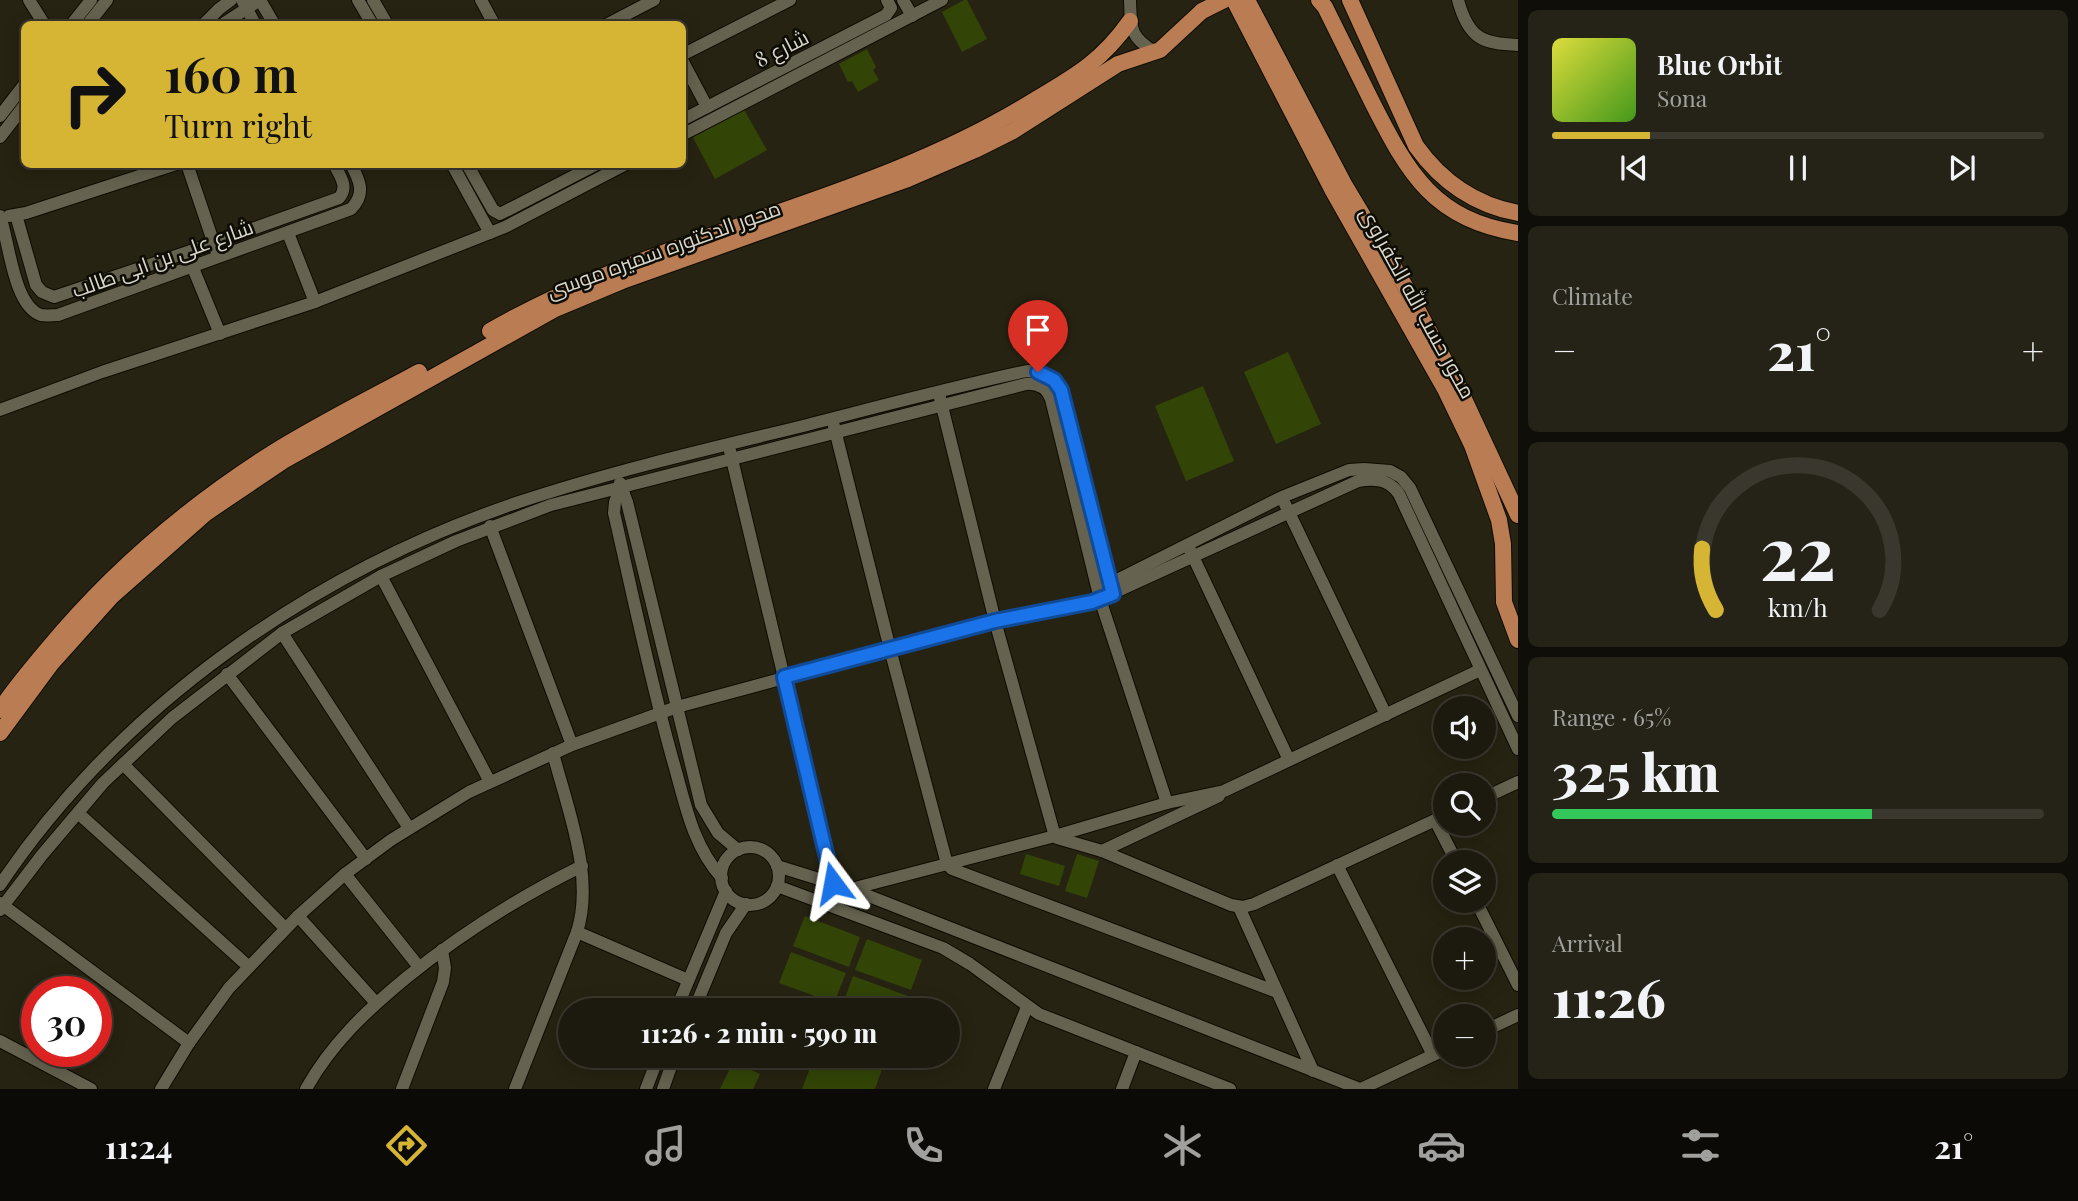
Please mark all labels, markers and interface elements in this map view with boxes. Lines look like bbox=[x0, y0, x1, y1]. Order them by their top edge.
street label: شارع 8 bbox=[749, 22, 814, 74]
text: 160 m bbox=[164, 40, 298, 105]
text: Blue Orbit bbox=[1657, 47, 1782, 82]
icon: right bbox=[49, 49, 140, 140]
text: Sona bbox=[1657, 82, 1707, 113]
text: Turn right bbox=[164, 103, 312, 146]
icon: previous bbox=[1615, 149, 1653, 187]
icon: pause bbox=[1779, 149, 1817, 187]
icon: next bbox=[1943, 149, 1981, 187]
street label: محور الدكتوره سميره موسى bbox=[542, 193, 784, 304]
street label: محور حسب الله الكفراوى bbox=[1354, 201, 1483, 403]
street label: شارع على بن ابى طالب bbox=[67, 211, 257, 305]
text: Climate bbox=[1552, 280, 1633, 311]
pin bbox=[1008, 300, 1068, 372]
icon: arrive bbox=[1019, 311, 1057, 349]
text: 21° bbox=[1767, 315, 1831, 384]
text: − bbox=[1552, 324, 1577, 375]
text: + bbox=[2022, 324, 2044, 375]
text: 22 bbox=[1760, 502, 1836, 599]
text: km/h bbox=[1768, 590, 1828, 623]
map controls bbox=[1433, 696, 1496, 1067]
button: sound bbox=[1433, 696, 1496, 759]
text: Range · 65% bbox=[1552, 701, 1671, 732]
text: 325 km bbox=[1552, 736, 1720, 805]
button: search bbox=[1433, 773, 1496, 836]
position arrow bbox=[796, 846, 870, 920]
button: layers bbox=[1433, 850, 1496, 913]
button: + bbox=[1433, 927, 1496, 990]
text: Arrival bbox=[1552, 927, 1623, 958]
text: 11:26 bbox=[1552, 962, 1666, 1031]
speed limit sign: 30 bbox=[21, 976, 112, 1067]
button: − bbox=[1433, 1004, 1496, 1067]
text: 11:26 · 2 min · 590 m bbox=[641, 1015, 877, 1050]
icon: directions bbox=[382, 1121, 431, 1170]
icon: music bbox=[641, 1121, 690, 1170]
icon: phone bbox=[899, 1121, 948, 1170]
icon: climate bbox=[1158, 1121, 1207, 1170]
icon: car bbox=[1417, 1121, 1466, 1170]
icon: filters bbox=[1676, 1121, 1725, 1170]
text: 11:24 bbox=[105, 1124, 172, 1167]
text: 21° bbox=[1934, 1124, 1973, 1167]

